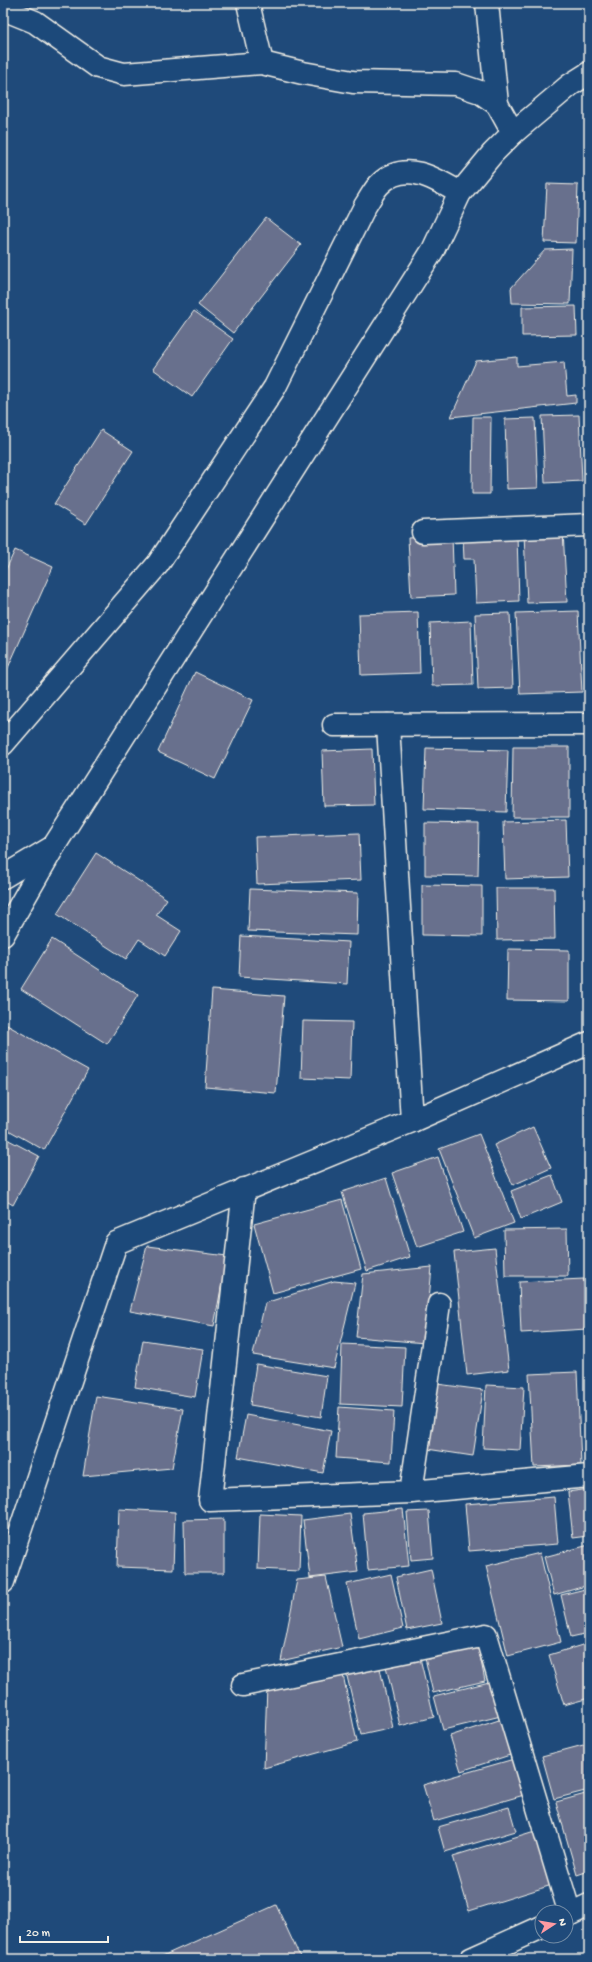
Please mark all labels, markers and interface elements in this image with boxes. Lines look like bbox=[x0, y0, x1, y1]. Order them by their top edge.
north arrow bbox=[534, 1904, 574, 1944]
scale bar bbox=[20, 1918, 108, 1944]
text: N bbox=[555, 1918, 568, 1927]
text: 20 m bbox=[26, 1927, 51, 1941]

